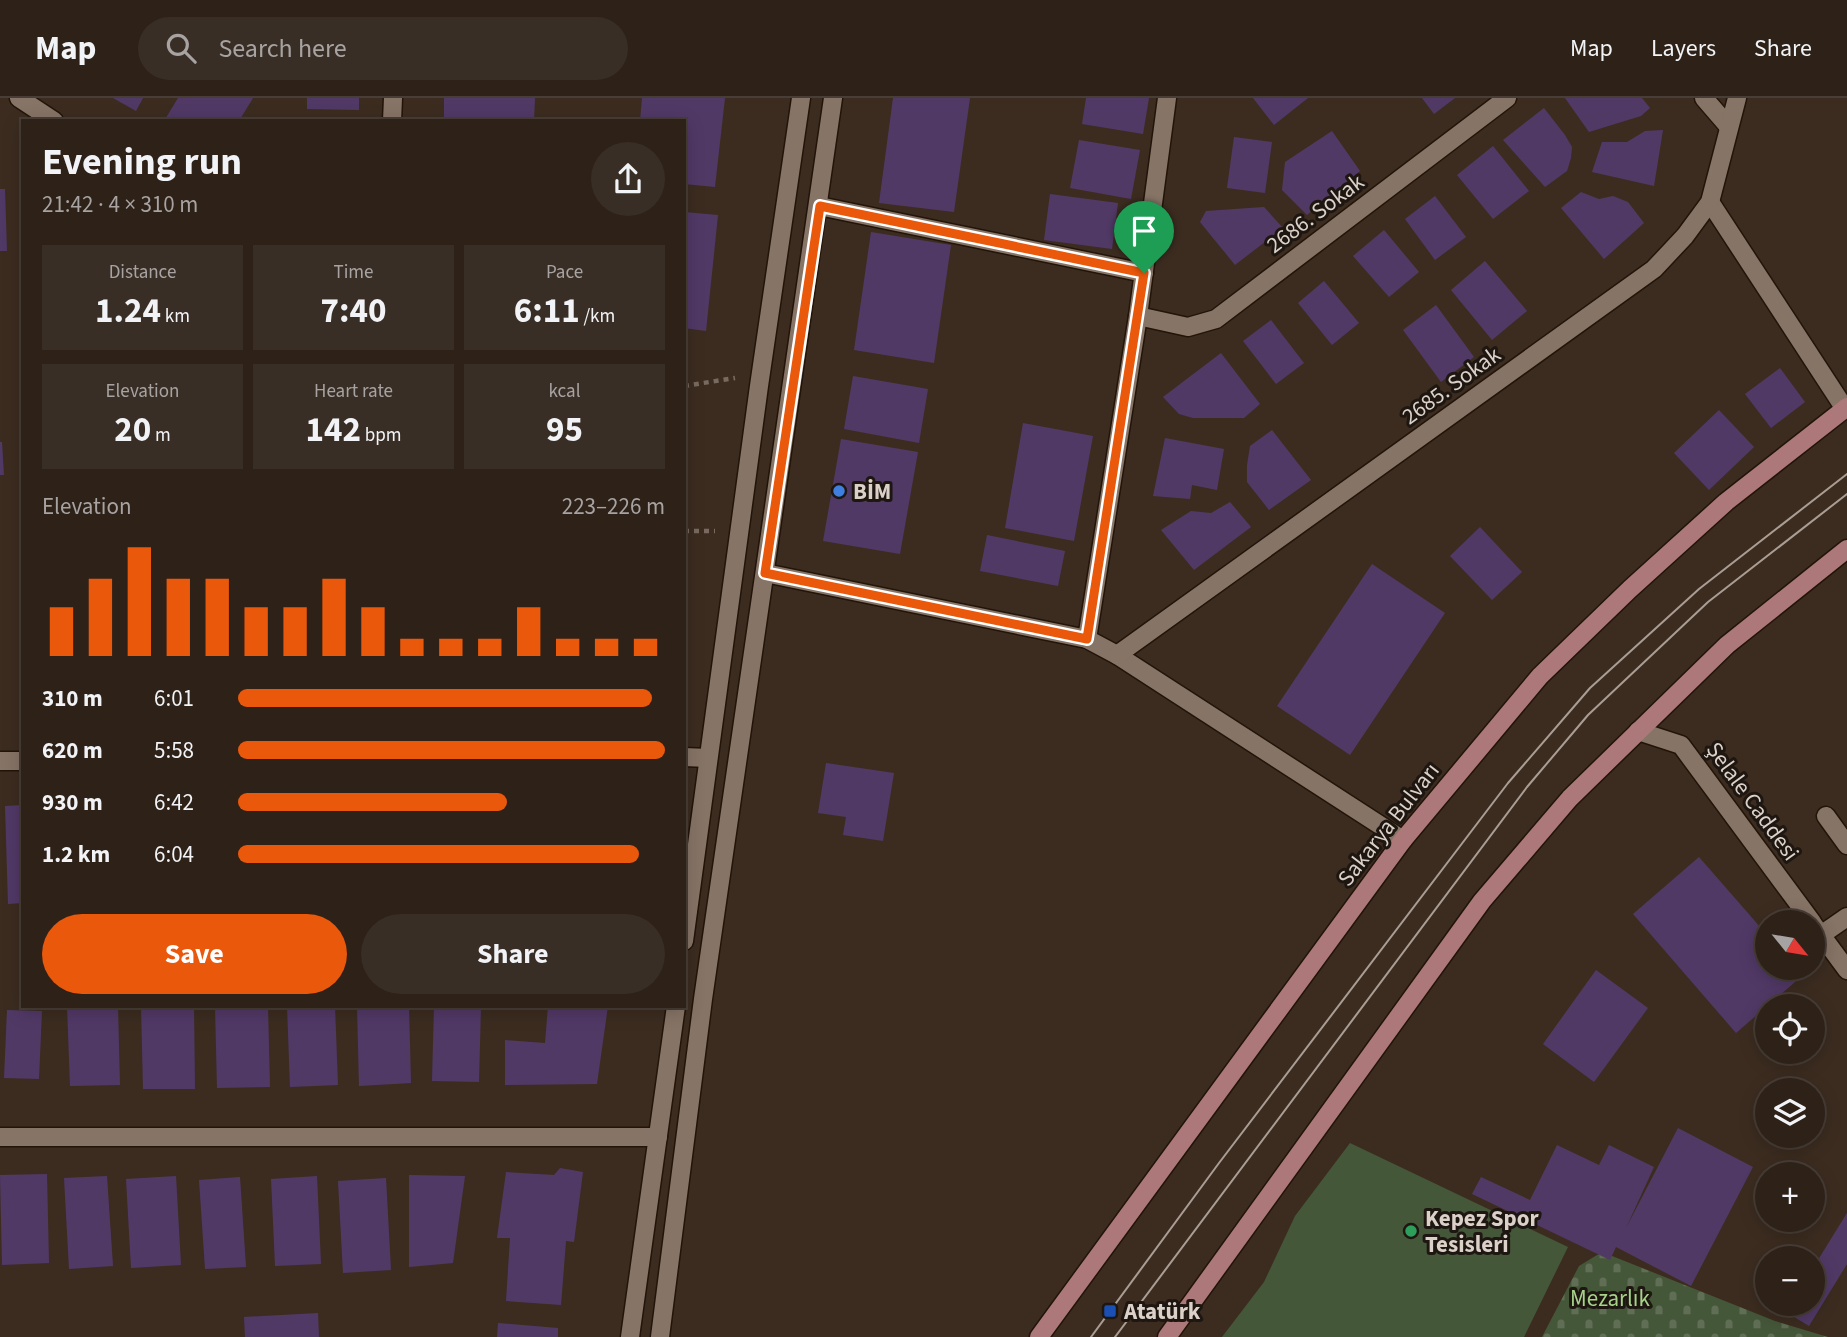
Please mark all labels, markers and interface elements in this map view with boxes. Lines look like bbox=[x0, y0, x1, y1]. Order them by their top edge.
search box bbox=[138, 17, 628, 80]
text: Map bbox=[35, 25, 96, 72]
icon: search bbox=[162, 29, 200, 67]
text: Search here bbox=[218, 30, 347, 67]
text: Map bbox=[1570, 31, 1613, 66]
text: Layers bbox=[1651, 31, 1716, 66]
text: Share bbox=[1754, 31, 1812, 66]
text: Evening run bbox=[42, 135, 242, 189]
button: share bbox=[591, 142, 665, 216]
street label: 2686. Sokak bbox=[1259, 165, 1372, 261]
text: 21:42 · 4 × 310 m bbox=[42, 188, 198, 221]
pin bbox=[1114, 201, 1174, 273]
icon: arrive bbox=[1125, 212, 1163, 250]
text: Distance bbox=[109, 259, 176, 286]
text: Time bbox=[333, 259, 374, 286]
text: Pace bbox=[546, 259, 583, 286]
text: 1.24 bbox=[95, 286, 161, 336]
text: 7:40 bbox=[321, 286, 386, 336]
text: 6:11 bbox=[514, 286, 580, 336]
text: km bbox=[161, 303, 190, 330]
text: /km bbox=[580, 303, 615, 330]
street label: 2685. Sokak bbox=[1395, 338, 1508, 433]
text: Elevation bbox=[106, 378, 179, 405]
text: Heart rate bbox=[314, 378, 393, 405]
text: kcal bbox=[549, 378, 580, 405]
text: 20 bbox=[114, 405, 151, 455]
text: 142 bbox=[305, 405, 361, 455]
text: 95 bbox=[546, 405, 583, 455]
text: m bbox=[151, 422, 171, 449]
text: bpm bbox=[361, 422, 402, 449]
place label: BİM bbox=[853, 475, 891, 508]
marker: BİM bbox=[831, 483, 847, 499]
text: Elevation bbox=[42, 490, 132, 523]
text: 223–226 m bbox=[562, 490, 665, 523]
text: 310 m bbox=[42, 682, 103, 715]
text: 6:01 bbox=[154, 682, 194, 715]
text: 620 m bbox=[42, 734, 103, 767]
text: 5:58 bbox=[154, 734, 194, 767]
street label: Şelale Caddesi bbox=[1698, 735, 1807, 868]
street label: Sakarya Bulvarı bbox=[1329, 755, 1447, 893]
text: 930 m bbox=[42, 786, 103, 819]
text: 6:42 bbox=[154, 786, 194, 819]
text: 1.2 km bbox=[42, 838, 110, 871]
text: 6:04 bbox=[154, 838, 194, 871]
north arrow bbox=[1755, 910, 1825, 980]
map controls bbox=[1755, 910, 1825, 1316]
button: Save bbox=[42, 914, 347, 994]
button: Share bbox=[361, 914, 665, 994]
button: locate bbox=[1755, 994, 1825, 1064]
button: layers bbox=[1755, 1078, 1825, 1148]
button: + bbox=[1755, 1162, 1825, 1232]
place label: Kepez Spor Tesisleri bbox=[1425, 1202, 1539, 1261]
marker: Kepez Spor Tesisleri bbox=[1403, 1223, 1419, 1239]
button: − bbox=[1755, 1246, 1825, 1316]
park label: Mezarlık bbox=[1570, 1282, 1651, 1315]
place label: Atatürk bbox=[1123, 1295, 1201, 1328]
marker: Atatürk bbox=[1102, 1303, 1118, 1319]

